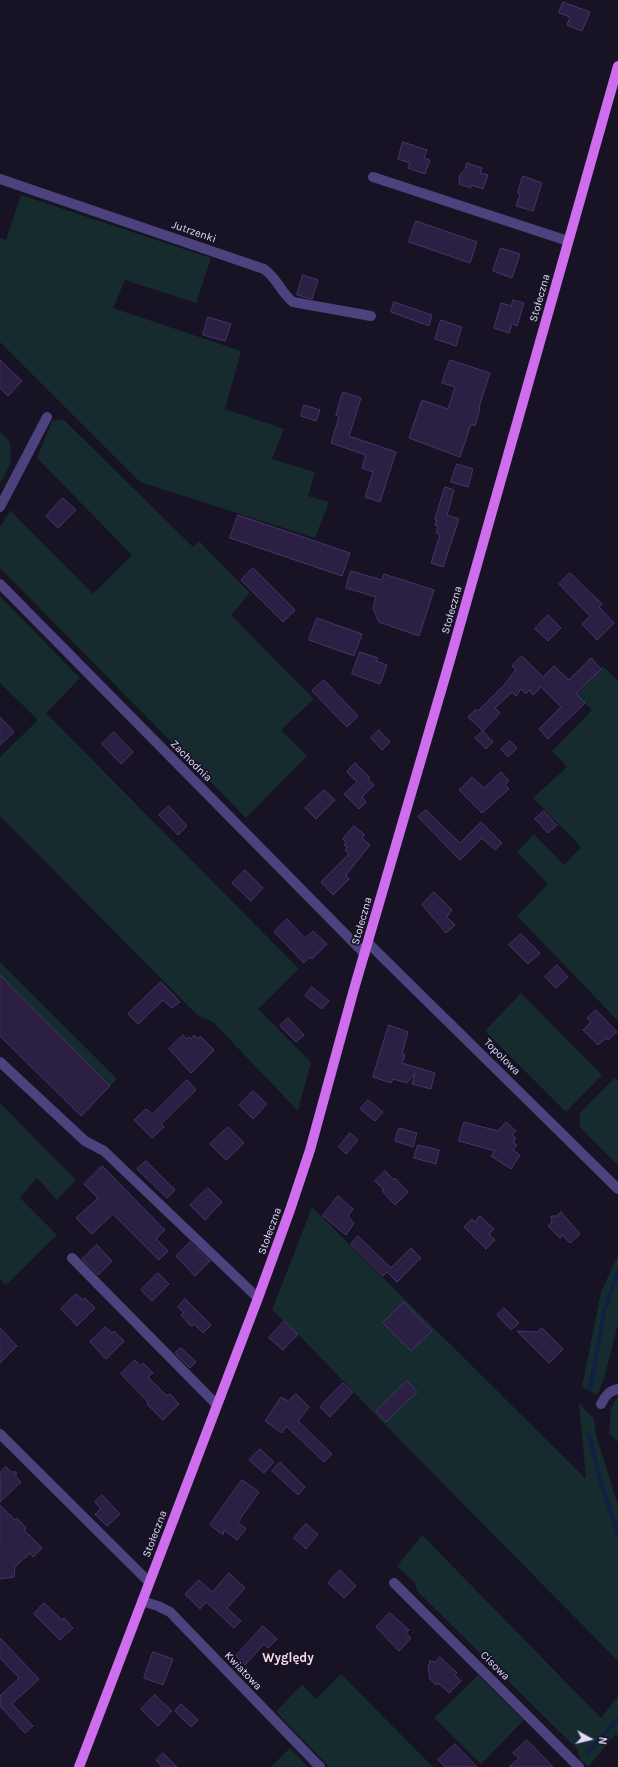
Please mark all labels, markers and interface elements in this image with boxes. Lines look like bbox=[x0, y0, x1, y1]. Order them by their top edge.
street label: Jutrzenki bbox=[170, 218, 218, 246]
street label: Stołeczna bbox=[527, 273, 553, 323]
street label: Stołeczna bbox=[439, 585, 465, 635]
street label: Zachodnia bbox=[167, 737, 215, 785]
street label: Stołeczna bbox=[349, 896, 375, 946]
street label: Topolowa bbox=[481, 1036, 523, 1078]
street label: Stołeczna bbox=[255, 1206, 285, 1256]
street label: Stołeczna bbox=[140, 1509, 170, 1559]
street label: Kwiatowa bbox=[222, 1649, 264, 1693]
street label: Cisowa bbox=[478, 1649, 512, 1683]
district label: Wyględy bbox=[262, 1650, 314, 1666]
north arrow bbox=[570, 1719, 610, 1759]
text: N bbox=[595, 1736, 609, 1746]

